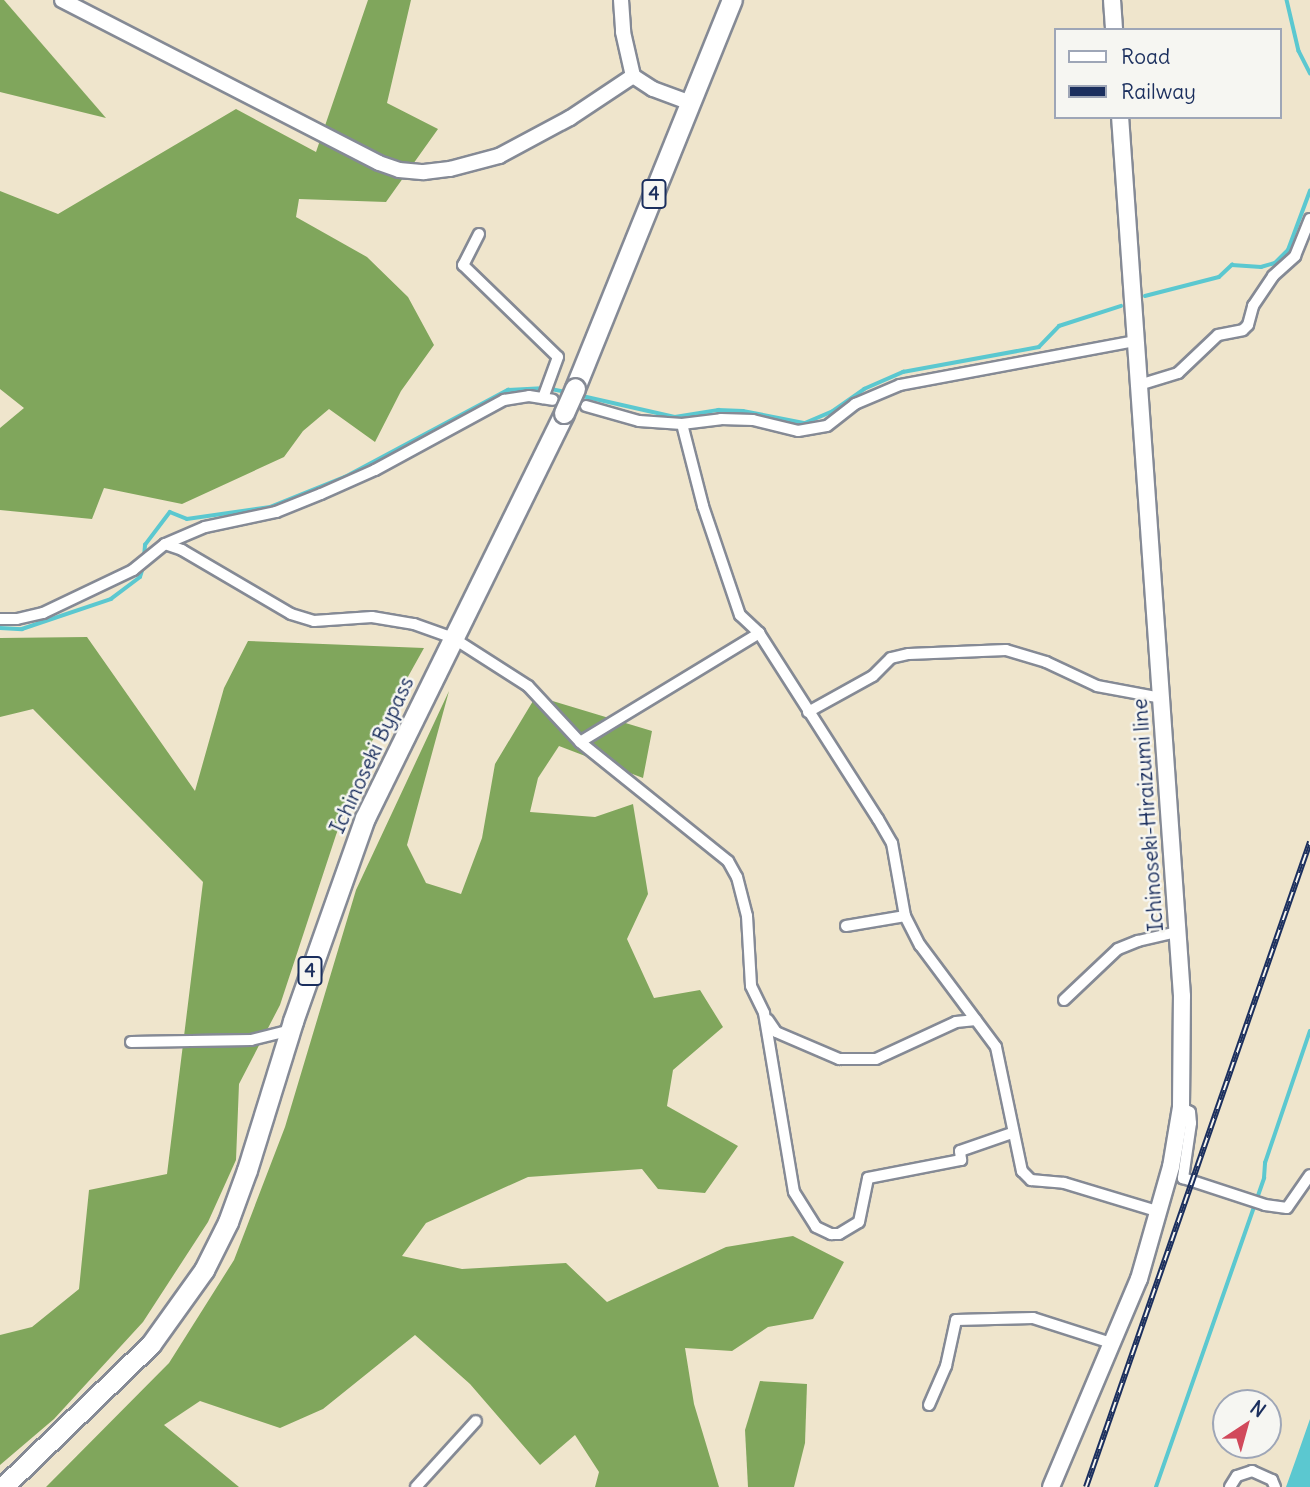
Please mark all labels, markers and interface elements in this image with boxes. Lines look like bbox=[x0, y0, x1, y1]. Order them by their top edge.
legend bbox=[1054, 28, 1282, 119]
text: Road bbox=[1121, 43, 1170, 70]
text: Railway bbox=[1121, 78, 1196, 105]
road number: 4 bbox=[640, 178, 668, 210]
street label: Ichinoseki Bypass bbox=[325, 673, 419, 837]
street label: Ichinoseki-Hiraizumi line bbox=[1127, 698, 1169, 932]
road number: 4 bbox=[296, 956, 324, 987]
north arrow bbox=[1212, 1389, 1282, 1459]
text: N bbox=[1246, 1395, 1271, 1422]

